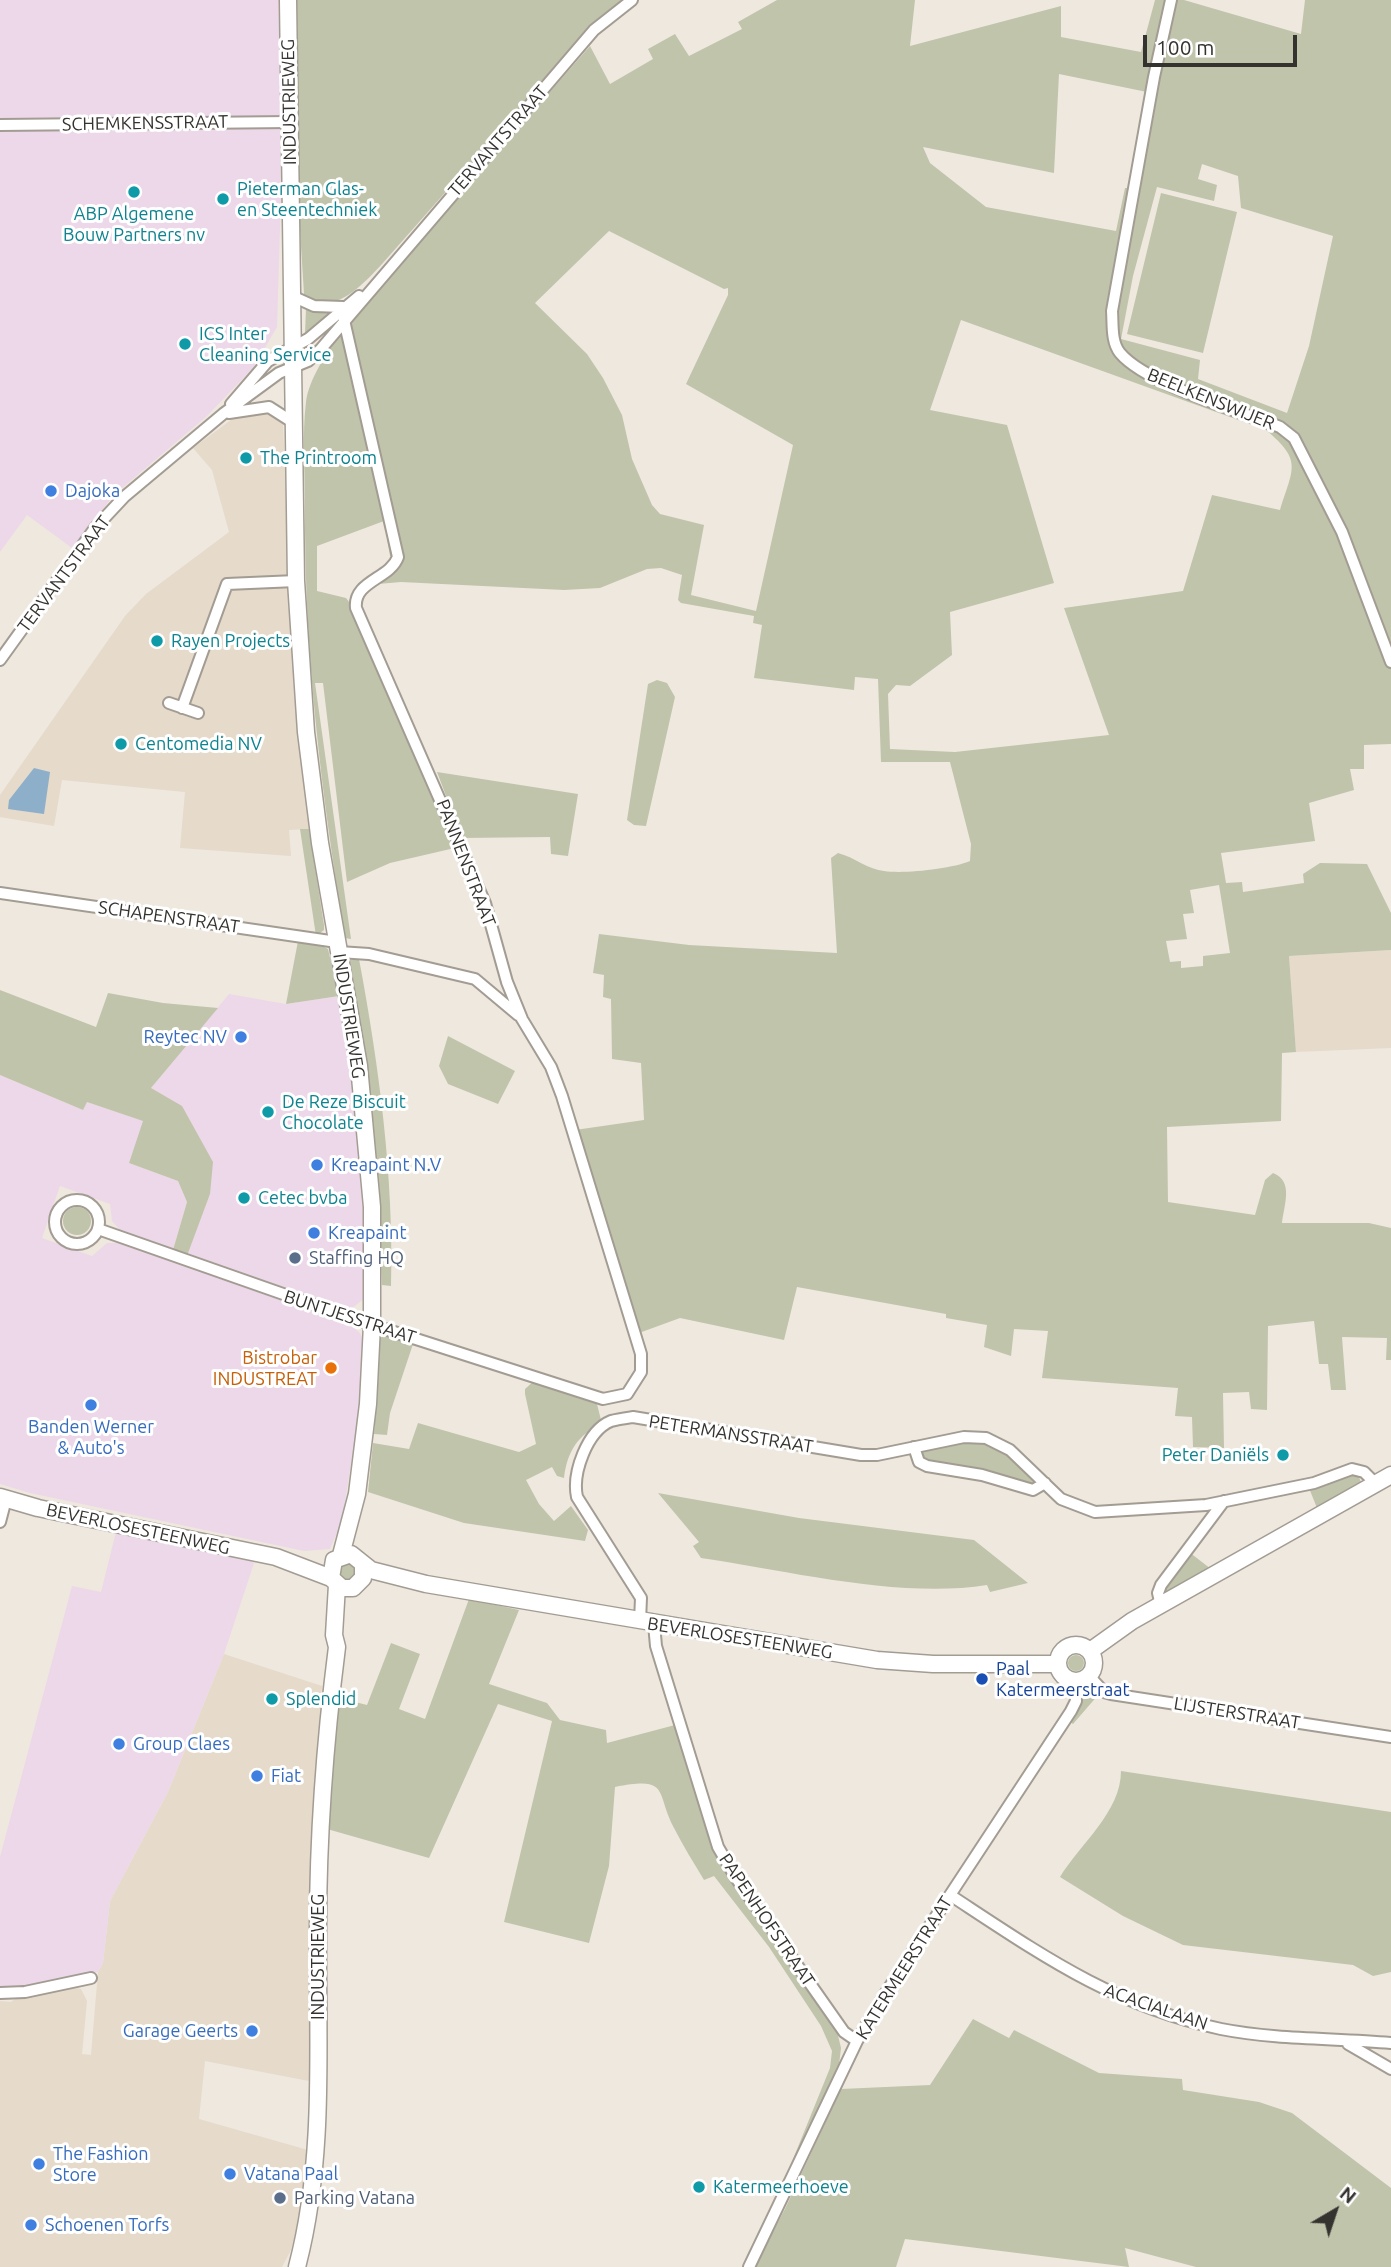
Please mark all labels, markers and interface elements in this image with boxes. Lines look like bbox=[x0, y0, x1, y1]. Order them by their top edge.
scale bar bbox=[1146, 21, 1300, 65]
text: 100 m bbox=[1156, 35, 1214, 59]
street label: INDUSTRIEWEG bbox=[277, 39, 301, 165]
street label: TERVANTSTRAAT bbox=[444, 81, 552, 201]
street label: SCHEMKENSSTRAAT bbox=[62, 111, 228, 135]
place label: Pieterman Glas- en Steentechniek bbox=[237, 178, 377, 220]
marker: ABP Algemene Bouw Partners nv bbox=[126, 184, 142, 200]
marker: Pieterman Glas- en Steentechniek bbox=[215, 191, 231, 207]
place label: ABP Algemene Bouw Partners nv bbox=[63, 203, 205, 246]
place label: ICS Inter Cleaning Service bbox=[199, 323, 331, 366]
marker: ICS Inter Cleaning Service bbox=[177, 336, 193, 352]
street label: BEELKENSWIJER bbox=[1144, 364, 1278, 434]
place label: The Printroom bbox=[260, 447, 377, 469]
marker: The Printroom bbox=[238, 450, 254, 466]
place label: Dajoka bbox=[65, 480, 120, 502]
marker: Dajoka bbox=[43, 483, 59, 499]
street label: TERVANTSTRAAT bbox=[13, 511, 115, 637]
place label: Rayen Projects bbox=[171, 630, 290, 652]
marker: Rayen Projects bbox=[149, 633, 165, 649]
place label: Centomedia NV bbox=[135, 733, 262, 755]
marker: Centomedia NV bbox=[113, 736, 129, 752]
street label: PANNENSTRAAT bbox=[432, 796, 500, 930]
street label: SCHAPENSTRAAT bbox=[97, 896, 241, 938]
street label: INDUSTRIEWEG bbox=[328, 952, 370, 1080]
place label: Reytec NV bbox=[143, 1026, 227, 1048]
marker: Reytec NV bbox=[233, 1029, 249, 1045]
place label: De Reze Biscuit Chocolate bbox=[282, 1091, 406, 1134]
marker: De Reze Biscuit Chocolate bbox=[260, 1104, 276, 1120]
place label: Kreapaint N.V bbox=[331, 1154, 441, 1176]
marker: Kreapaint N.V bbox=[309, 1157, 325, 1173]
place label: Cetec bvba bbox=[258, 1187, 347, 1209]
marker: Cetec bvba bbox=[236, 1190, 252, 1206]
place label: Kreapaint bbox=[328, 1222, 406, 1244]
marker: Kreapaint bbox=[306, 1225, 322, 1241]
place label: Staffing HQ bbox=[309, 1247, 404, 1269]
marker: Staffing HQ bbox=[287, 1250, 303, 1266]
street label: BUNTJESSTRAAT bbox=[281, 1285, 419, 1349]
place label: Bistrobar INDUSTREAT bbox=[213, 1347, 317, 1390]
marker: Bistrobar INDUSTREAT bbox=[323, 1360, 339, 1376]
marker: Banden Werner & Auto's bbox=[83, 1397, 99, 1413]
street label: PETERMANSSTRAAT bbox=[647, 1410, 815, 1458]
place label: Banden Werner & Auto's bbox=[28, 1416, 154, 1458]
place label: Peter Daniëls bbox=[1162, 1444, 1269, 1466]
marker: Peter Daniëls bbox=[1275, 1447, 1291, 1463]
street label: BEVERLOSESTEENWEG bbox=[44, 1499, 232, 1559]
street label: BEVERLOSESTEENWEG bbox=[646, 1613, 834, 1663]
place label: Paal Katermeerstraat bbox=[996, 1658, 1129, 1700]
marker: Paal Katermeerstraat bbox=[974, 1671, 990, 1687]
place label: Splendid bbox=[286, 1688, 356, 1710]
marker: Splendid bbox=[264, 1691, 280, 1707]
street label: LIJSTERSTRAAT bbox=[1172, 1692, 1302, 1734]
place label: Group Claes bbox=[133, 1733, 230, 1755]
marker: Group Claes bbox=[111, 1736, 127, 1752]
place label: Fiat bbox=[271, 1765, 301, 1787]
marker: Fiat bbox=[249, 1768, 265, 1784]
street label: PAPENHOFSTRAAT bbox=[715, 1849, 819, 1991]
street label: KATERMEERSTRAAT bbox=[851, 1892, 957, 2044]
street label: INDUSTRIEWEG bbox=[307, 1894, 329, 2020]
street label: ACACIALAAN bbox=[1101, 1979, 1211, 2035]
place label: Garage Geerts bbox=[123, 2020, 238, 2042]
marker: Garage Geerts bbox=[244, 2023, 260, 2039]
place label: The Fashion Store bbox=[53, 2143, 149, 2186]
marker: The Fashion Store bbox=[31, 2156, 47, 2172]
place label: Vatana Paal bbox=[244, 2163, 338, 2185]
marker: Vatana Paal bbox=[222, 2166, 238, 2182]
place label: Katermeerhoeve bbox=[713, 2176, 849, 2198]
north arrow bbox=[1300, 2176, 1370, 2246]
marker: Katermeerhoeve bbox=[691, 2179, 707, 2195]
text: N bbox=[1336, 2182, 1361, 2208]
place label: Parking Vatana bbox=[294, 2187, 415, 2209]
marker: Parking Vatana bbox=[272, 2190, 288, 2206]
place label: Schoenen Torfs bbox=[45, 2214, 169, 2236]
marker: Schoenen Torfs bbox=[23, 2217, 39, 2233]

